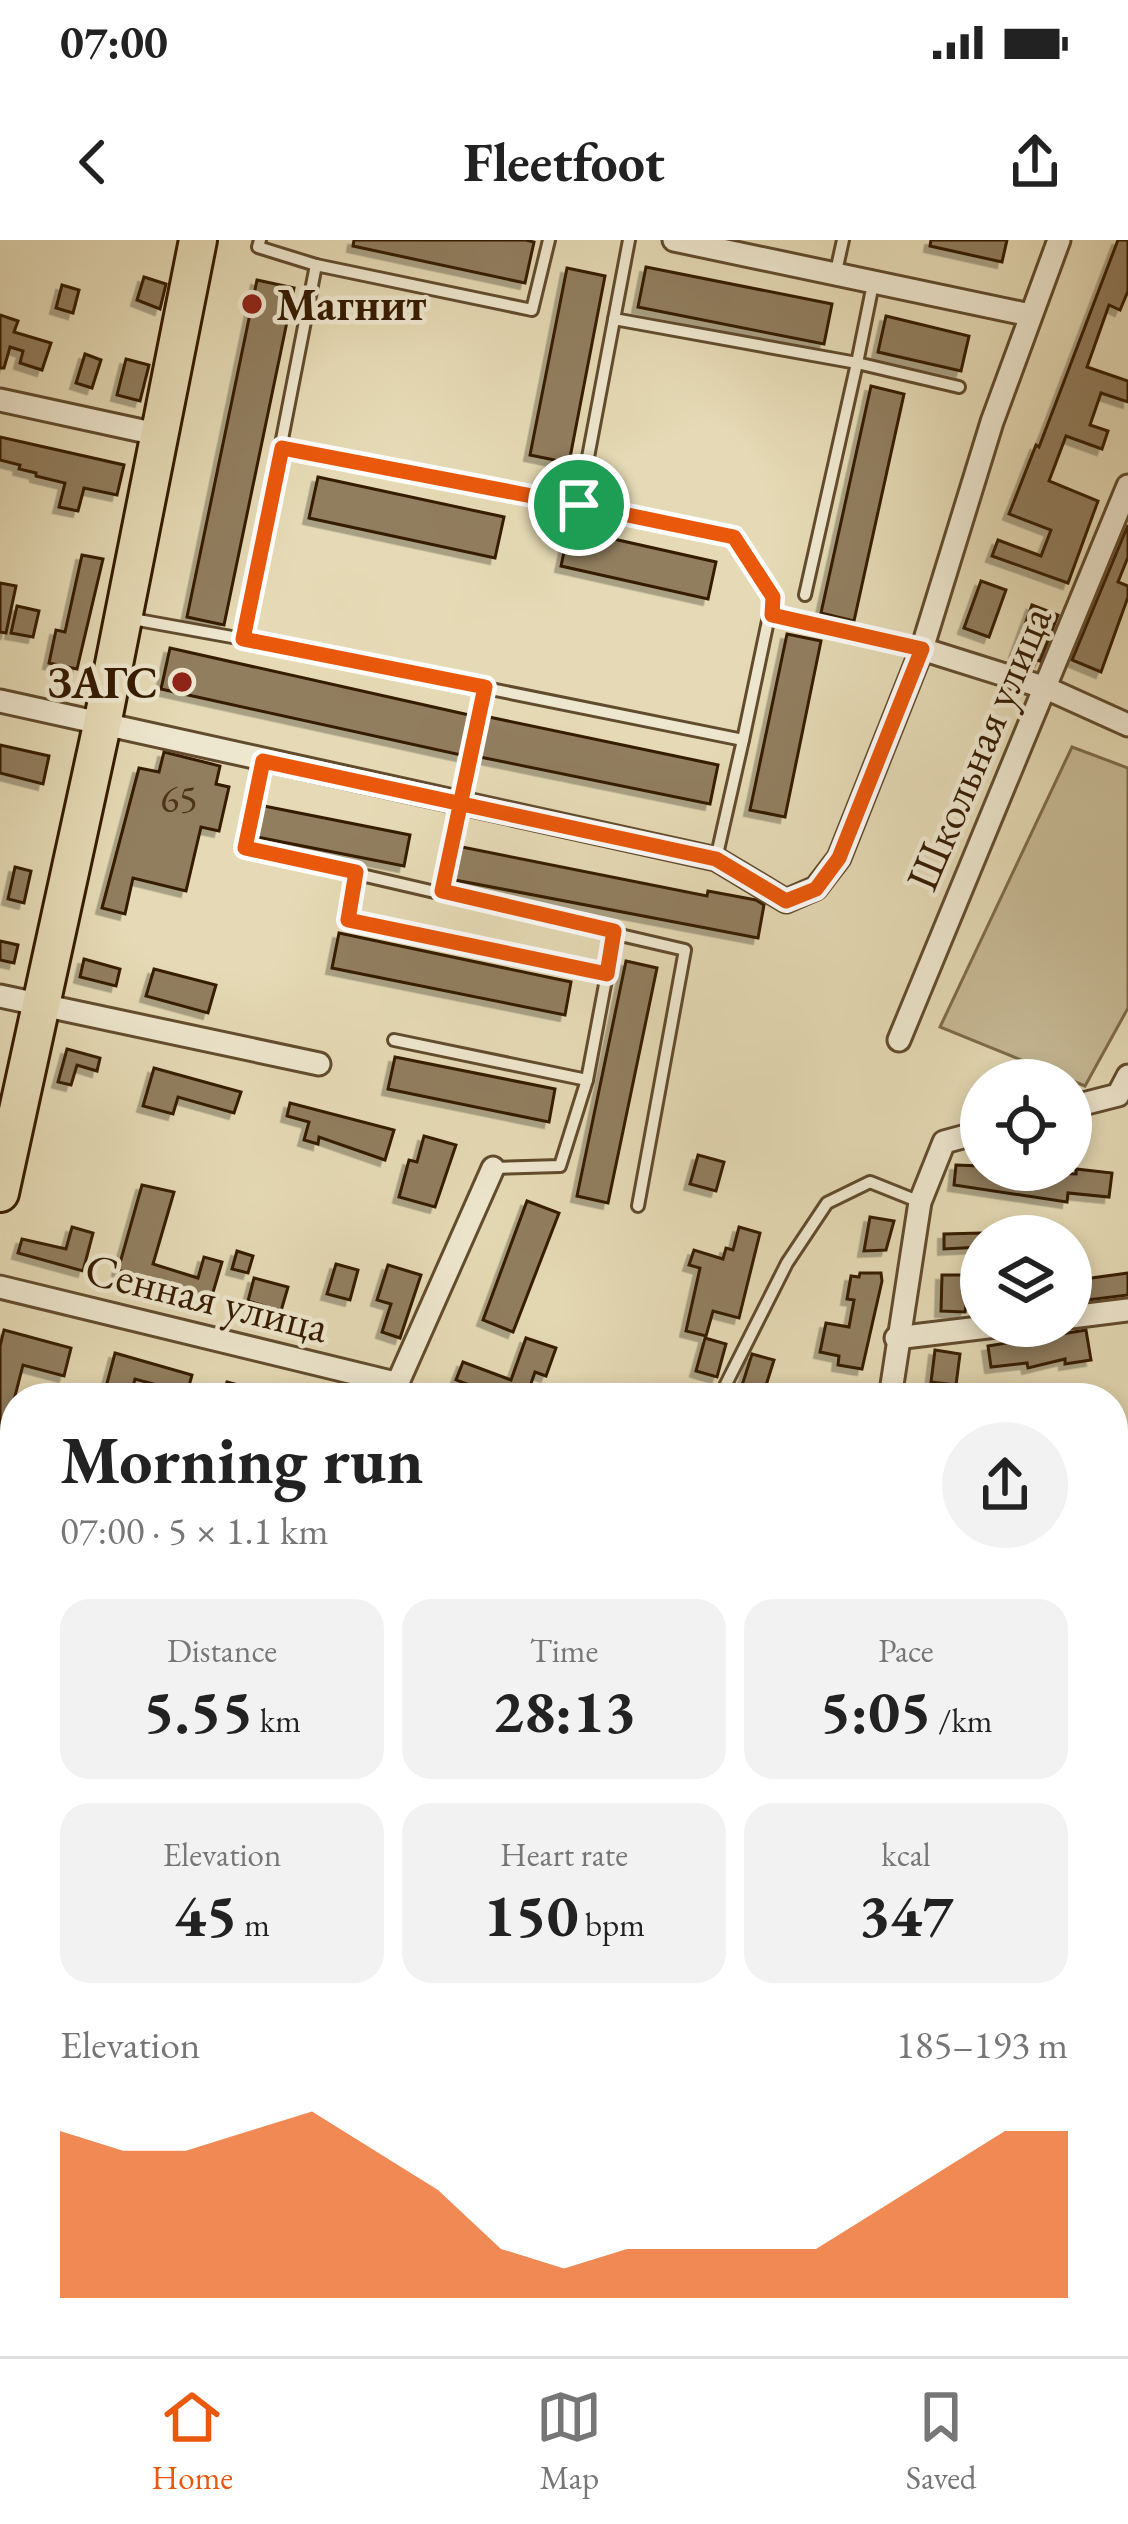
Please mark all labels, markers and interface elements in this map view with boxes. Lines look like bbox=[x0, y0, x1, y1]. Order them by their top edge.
text: 07:00 bbox=[60, 13, 168, 71]
text: Fleetfoot bbox=[463, 127, 665, 197]
icon: back bbox=[60, 129, 126, 195]
icon: share bbox=[1002, 129, 1068, 195]
place label: Магнит bbox=[276, 275, 427, 333]
marker: Магнит bbox=[239, 291, 265, 317]
pin bbox=[528, 454, 630, 556]
icon: arrive bbox=[546, 472, 612, 538]
street label: Школьная улица bbox=[892, 597, 1064, 899]
place label: ЗАГС bbox=[47, 653, 158, 711]
marker: ЗАГС bbox=[169, 669, 195, 695]
house number: 65 bbox=[160, 773, 198, 824]
map controls bbox=[960, 1059, 1092, 1347]
button: locate bbox=[960, 1059, 1092, 1191]
button: layers bbox=[960, 1215, 1092, 1347]
street label: Сенная улица bbox=[79, 1239, 335, 1355]
text: Morning run bbox=[60, 1417, 424, 1503]
button: share bbox=[942, 1422, 1068, 1548]
text: 07:00 · 5 × 1.1 km bbox=[60, 1505, 329, 1556]
text: Distance bbox=[167, 1629, 277, 1672]
text: Time bbox=[530, 1629, 598, 1672]
text: Pace bbox=[878, 1629, 934, 1672]
text: 5.55 bbox=[143, 1672, 253, 1750]
text: 28:13 bbox=[492, 1672, 636, 1750]
text: 5:05 bbox=[819, 1672, 932, 1750]
text: km bbox=[253, 1699, 301, 1742]
text: /km bbox=[932, 1699, 993, 1742]
text: Elevation bbox=[163, 1833, 281, 1876]
text: Heart rate bbox=[500, 1833, 628, 1876]
text: kcal bbox=[881, 1833, 931, 1876]
text: 45 bbox=[174, 1876, 238, 1954]
text: 150 bbox=[483, 1876, 578, 1954]
text: 347 bbox=[858, 1876, 954, 1954]
text: m bbox=[238, 1903, 270, 1946]
text: bpm bbox=[578, 1903, 645, 1946]
text: Elevation bbox=[60, 2019, 200, 2070]
text: 185–193 m bbox=[896, 2019, 1068, 2070]
tab: Home bbox=[152, 2384, 233, 2499]
tab: Map bbox=[536, 2384, 602, 2499]
tab: Saved bbox=[906, 2384, 976, 2499]

